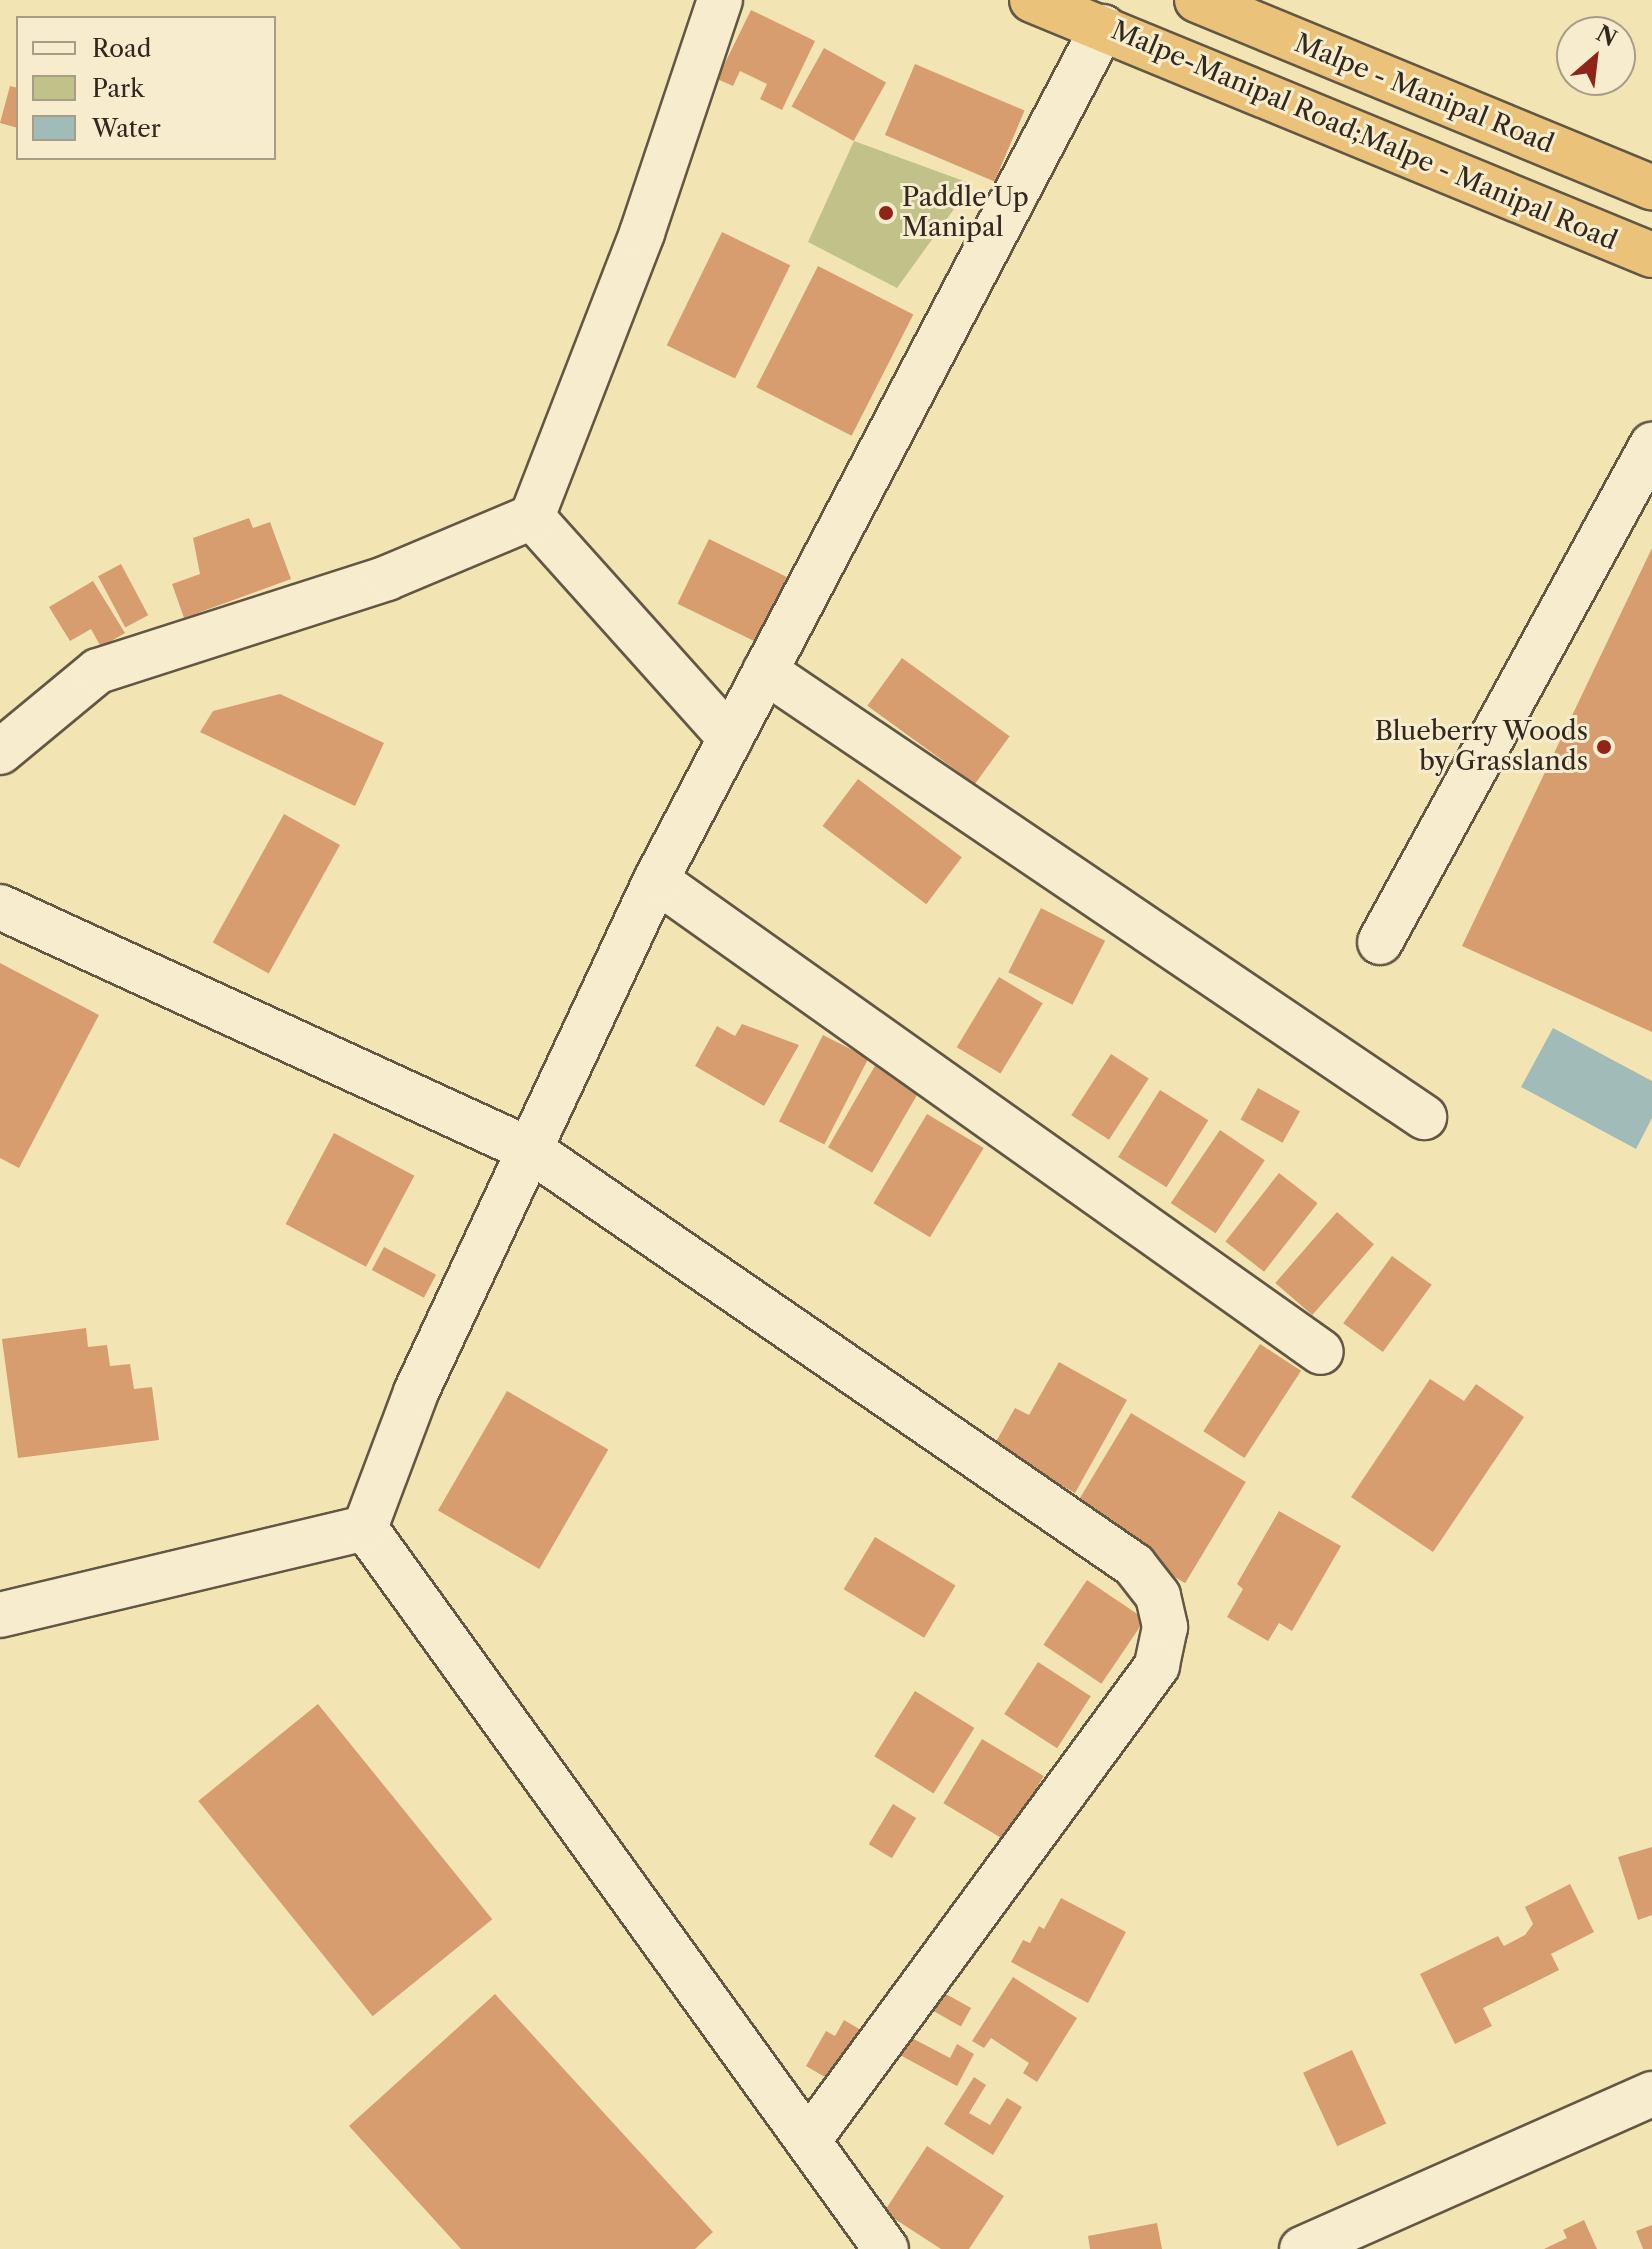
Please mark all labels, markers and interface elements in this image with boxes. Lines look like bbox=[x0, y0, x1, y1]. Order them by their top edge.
street label: Malpe-Manipal Road;Malpe - Manipal Road bbox=[1106, 15, 1622, 257]
legend bbox=[16, 16, 276, 160]
north arrow bbox=[1556, 16, 1636, 96]
text: N bbox=[1592, 20, 1621, 53]
street label: Malpe - Manipal Road bbox=[1290, 28, 1558, 160]
text: Road bbox=[92, 34, 151, 63]
text: Park bbox=[92, 74, 144, 103]
text: Water bbox=[92, 114, 161, 143]
place label: Paddle Up Manipal bbox=[902, 182, 1029, 244]
marker: Paddle Up Manipal bbox=[877, 204, 895, 222]
place label: Blueberry Woods by Grasslands bbox=[1373, 716, 1588, 778]
marker: Blueberry Woods by Grasslands bbox=[1595, 738, 1613, 756]

